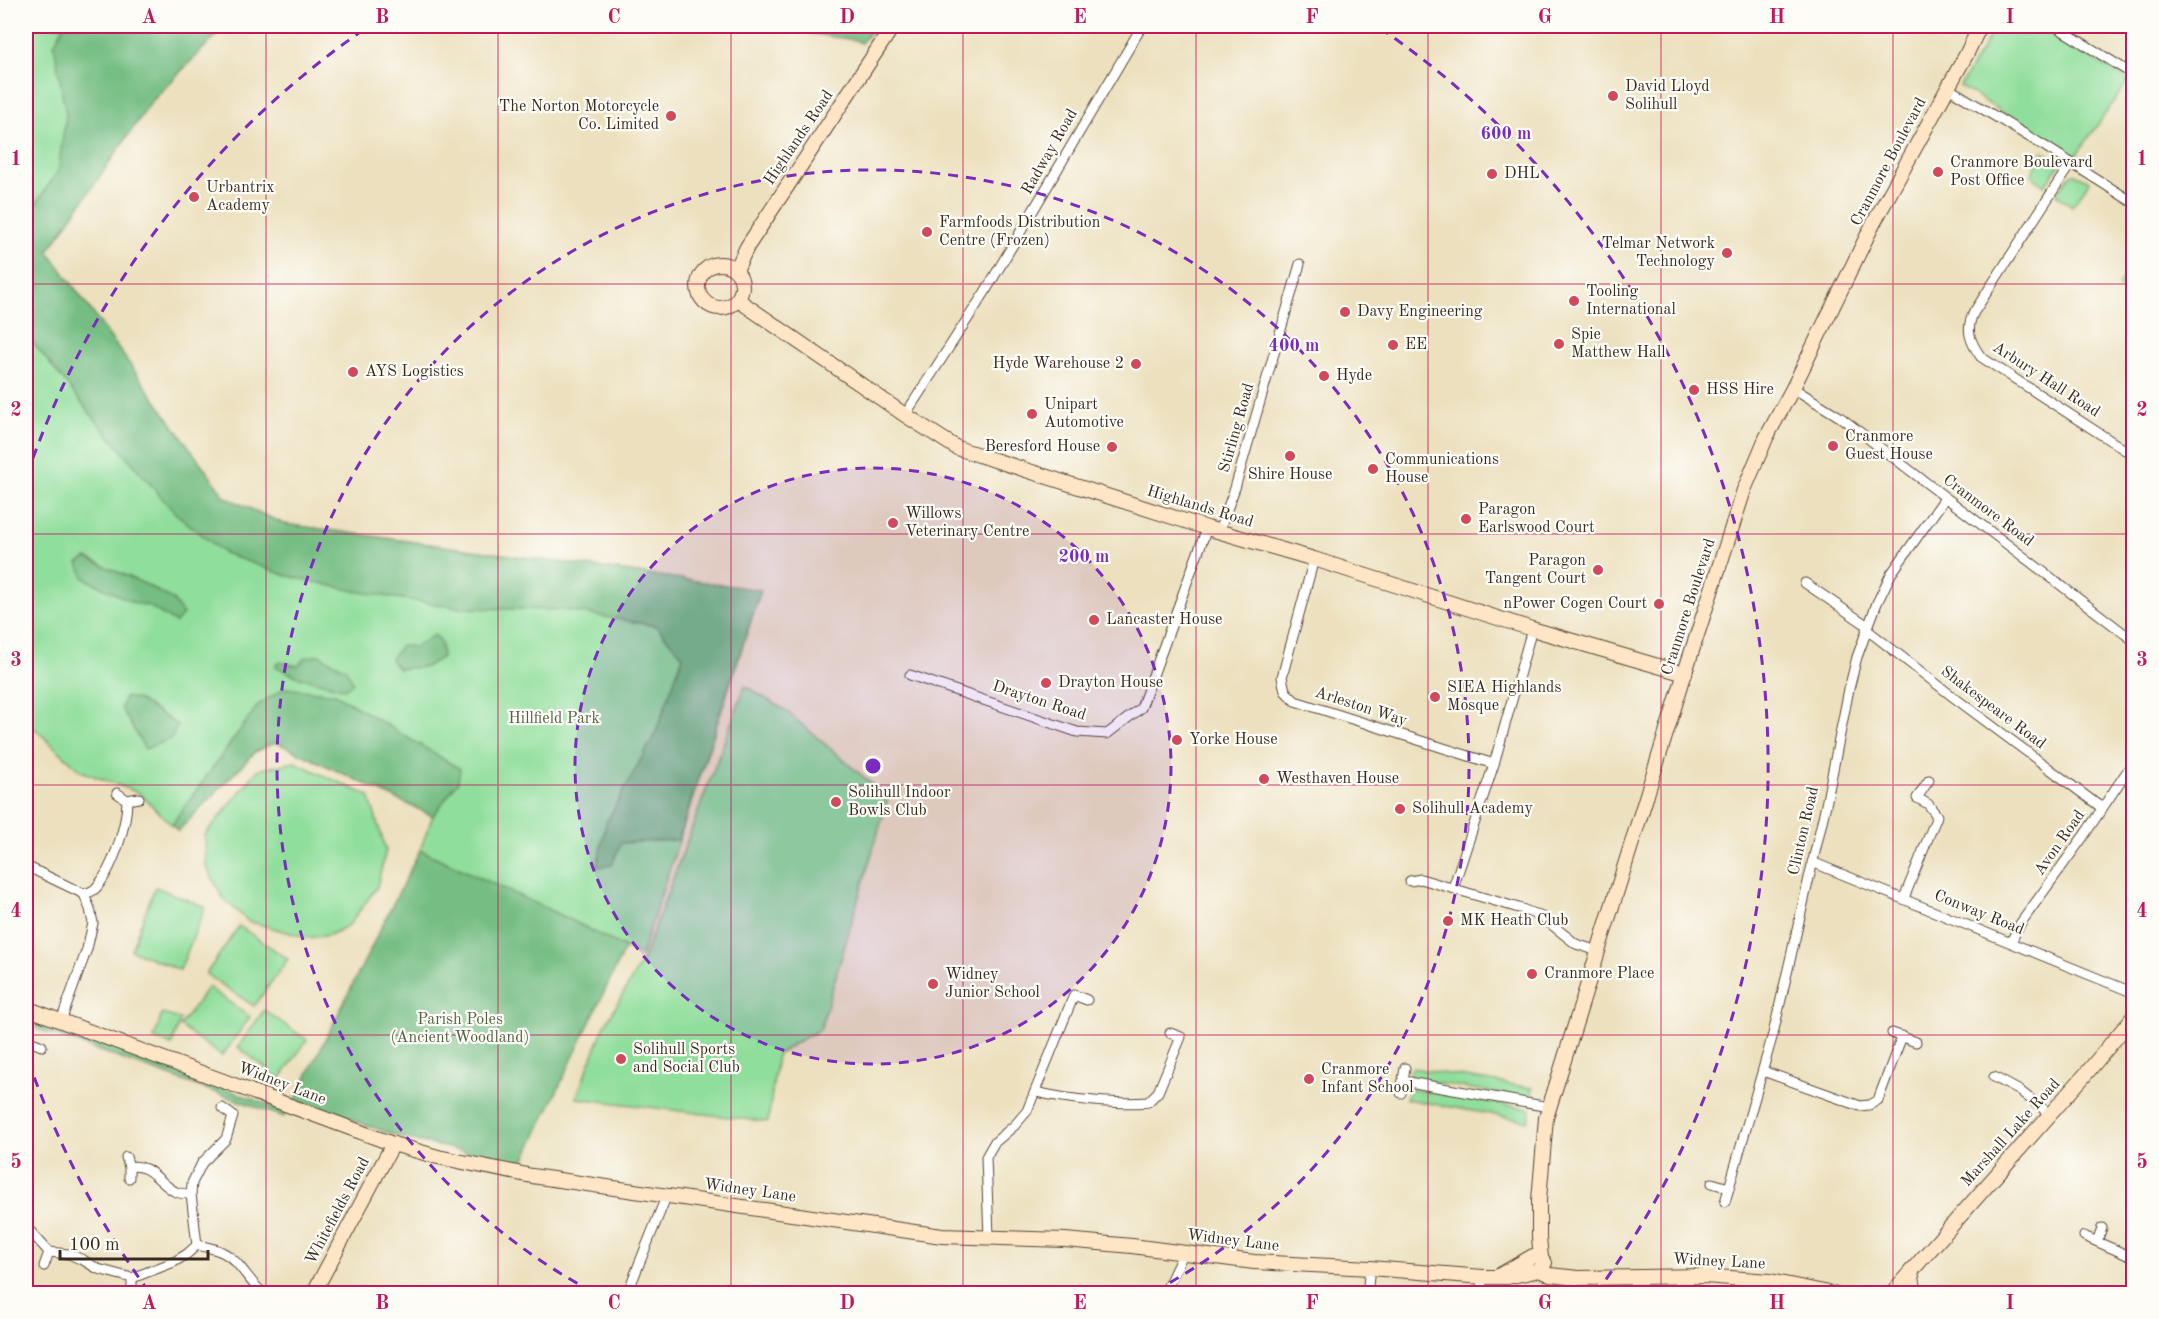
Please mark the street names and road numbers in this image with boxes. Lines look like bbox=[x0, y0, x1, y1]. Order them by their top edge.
street label: Highlands Road bbox=[761, 88, 837, 188]
street label: Cranmore Boulevard bbox=[1848, 95, 1930, 229]
street label: Radway Road bbox=[1019, 106, 1081, 198]
street label: Arbury Hall Road bbox=[1990, 339, 2102, 421]
street label: Stirling Road bbox=[1217, 381, 1257, 475]
street label: Cranmore Road bbox=[1940, 472, 2036, 550]
street label: Highlands Road bbox=[1145, 483, 1255, 531]
street label: Cranmore Boulevard bbox=[1659, 537, 1719, 677]
street label: Shakespeare Road bbox=[1938, 663, 2048, 753]
street label: Drayton Road bbox=[990, 678, 1088, 724]
street label: Arleston Way bbox=[1313, 685, 1410, 730]
street label: Clinton Road bbox=[1786, 785, 1822, 877]
street label: Avon Road bbox=[2032, 807, 2088, 879]
street label: Conway Road bbox=[1932, 888, 2026, 938]
street label: Widney Lane bbox=[236, 1060, 328, 1108]
street label: Marshall Lake Road bbox=[1959, 1076, 2063, 1190]
street label: Whitefields Road bbox=[303, 1155, 373, 1267]
street label: Widney Lane bbox=[703, 1177, 797, 1205]
street label: Widney Lane bbox=[1186, 1227, 1280, 1255]
street label: Widney Lane bbox=[1672, 1252, 1766, 1272]

